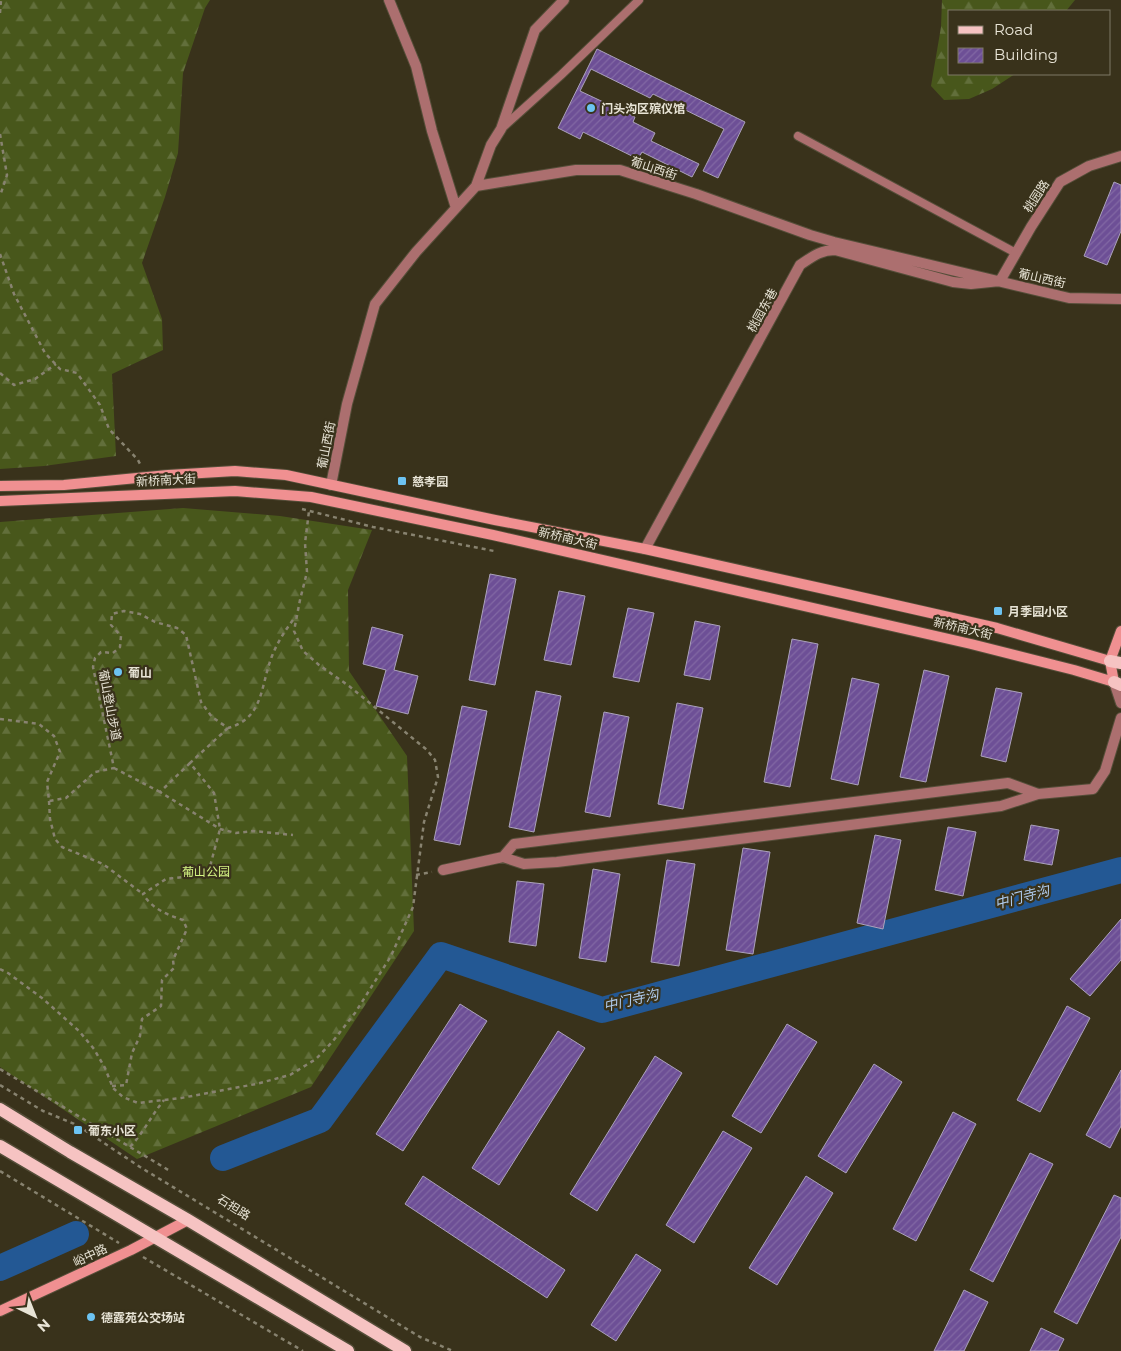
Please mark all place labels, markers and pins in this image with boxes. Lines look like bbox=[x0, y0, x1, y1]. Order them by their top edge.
place label: 门头沟区殡仪馆 bbox=[601, 101, 685, 116]
marker: 门头沟区殡仪馆 bbox=[585, 102, 597, 114]
place label: 慈孝园 bbox=[412, 474, 448, 489]
marker: 慈孝园 bbox=[396, 475, 408, 487]
place label: 月季园小区 bbox=[1008, 604, 1068, 619]
marker: 月季园小区 bbox=[992, 605, 1004, 617]
place label: 葡山 bbox=[128, 665, 152, 680]
marker: 葡山 bbox=[112, 666, 124, 678]
place label: 葡东小区 bbox=[88, 1123, 136, 1138]
marker: 葡东小区 bbox=[72, 1124, 84, 1136]
place label: 德露苑公交场站 bbox=[101, 1310, 185, 1325]
marker: 德露苑公交场站 bbox=[85, 1311, 97, 1323]

